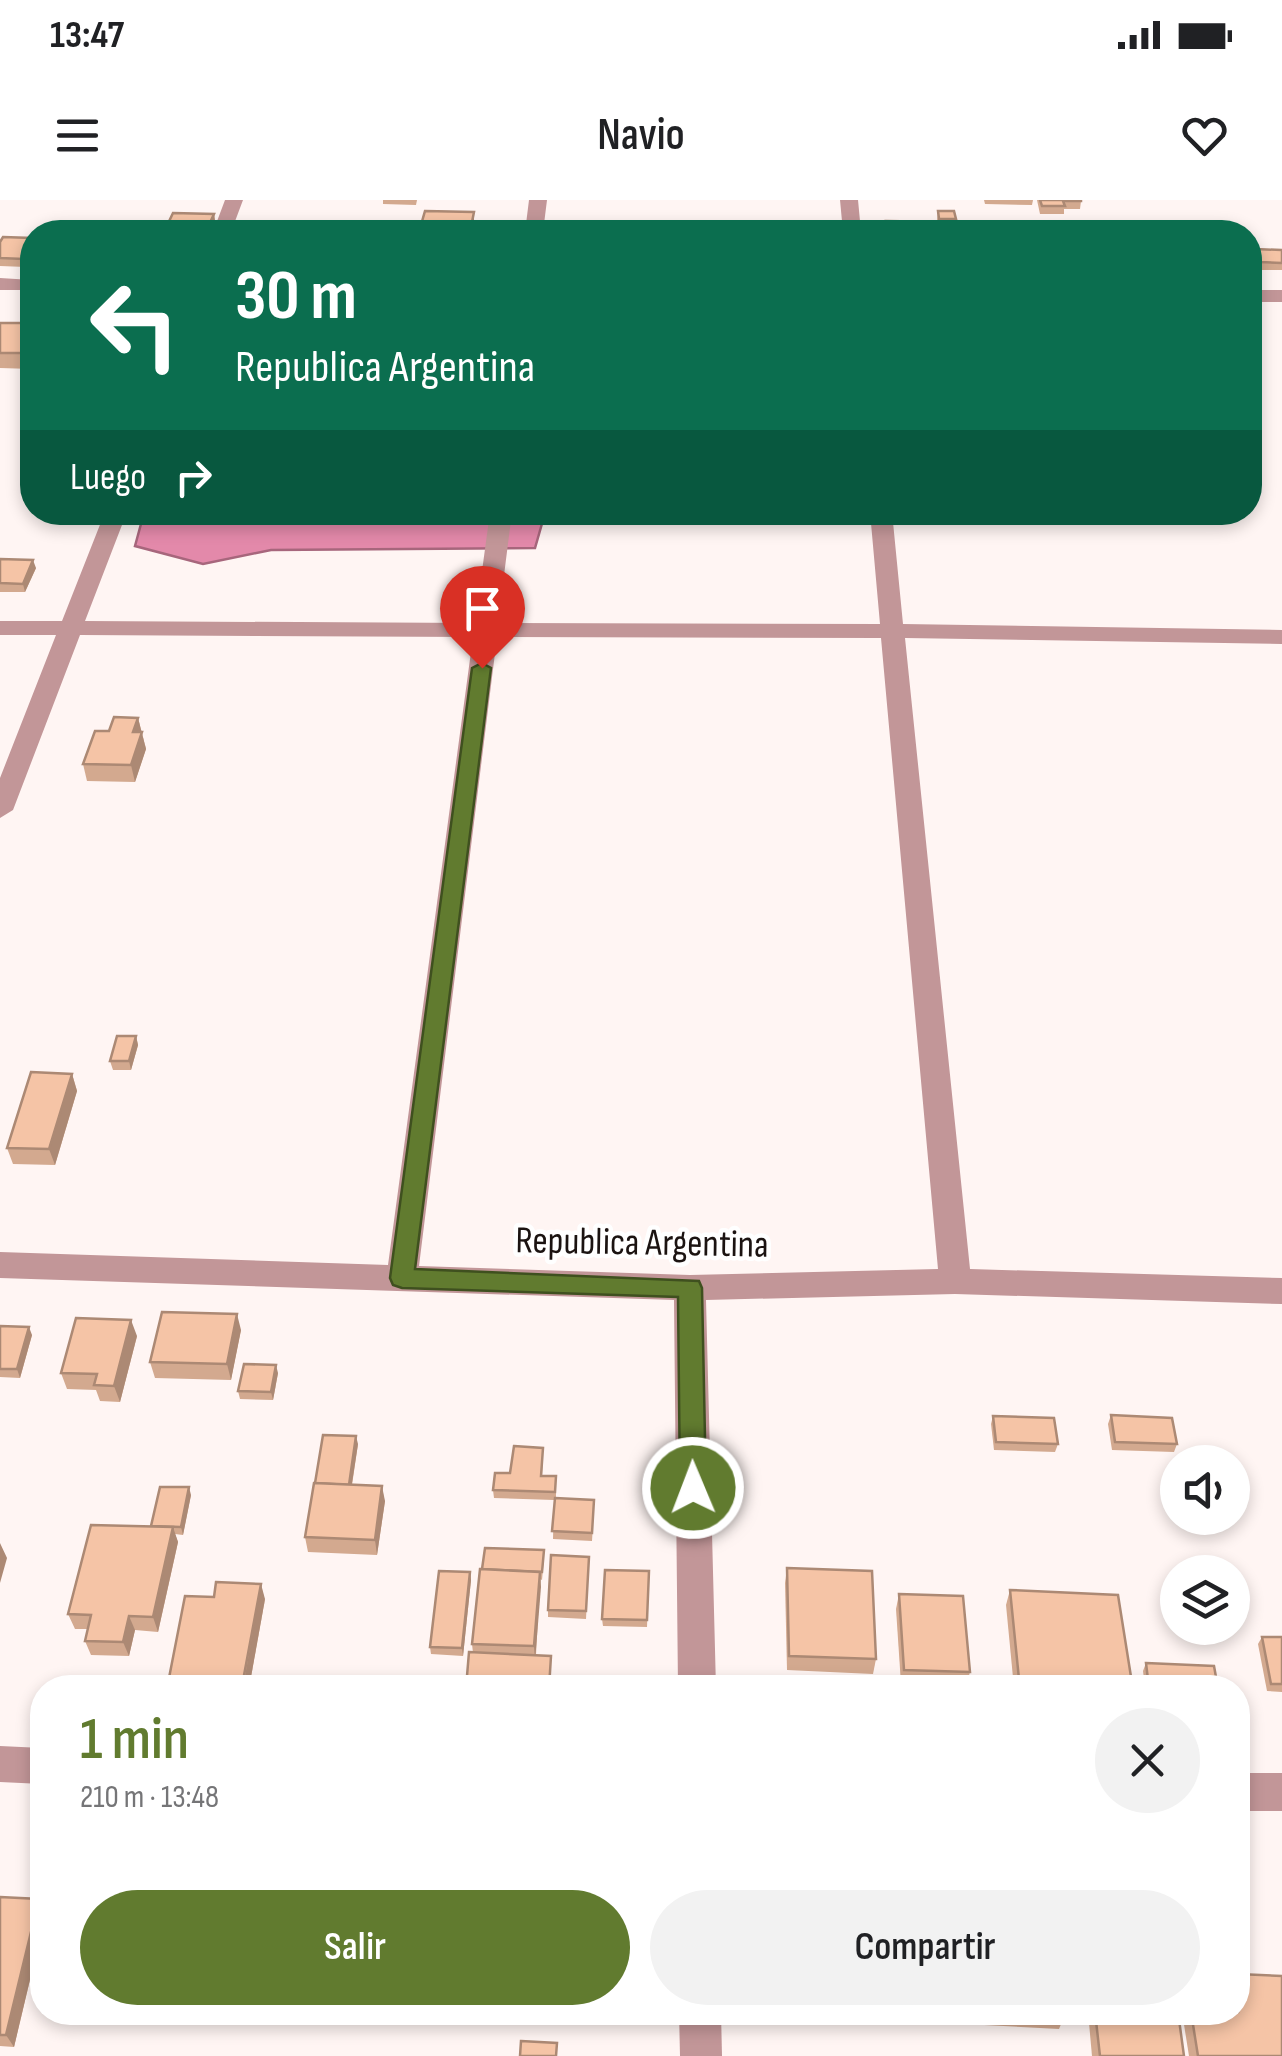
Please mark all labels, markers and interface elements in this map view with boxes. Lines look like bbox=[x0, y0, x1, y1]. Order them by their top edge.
text: 13:47 bbox=[50, 13, 124, 58]
icon: menu bbox=[50, 108, 105, 163]
text: Navio bbox=[597, 108, 685, 163]
icon: heart bbox=[1177, 108, 1232, 163]
text: 30 m bbox=[235, 255, 357, 339]
icon: left bbox=[70, 260, 200, 390]
text: Republica Argentina bbox=[235, 340, 535, 395]
icon: right bbox=[166, 450, 221, 505]
text: Luego bbox=[70, 455, 146, 500]
pin bbox=[440, 566, 525, 669]
icon: arrive bbox=[455, 581, 510, 636]
street label: Republica Argentina bbox=[515, 1218, 769, 1268]
position arrow bbox=[641, 1436, 745, 1540]
map controls bbox=[1160, 1445, 1250, 1645]
button: sound bbox=[1160, 1445, 1250, 1535]
button: layers bbox=[1160, 1555, 1250, 1645]
text: 1 min bbox=[80, 1704, 189, 1776]
button: close bbox=[1095, 1708, 1200, 1813]
text: 210 m · 13:48 bbox=[80, 1778, 219, 1817]
button: Salir bbox=[80, 1890, 630, 2005]
button: Compartir bbox=[650, 1890, 1200, 2005]

